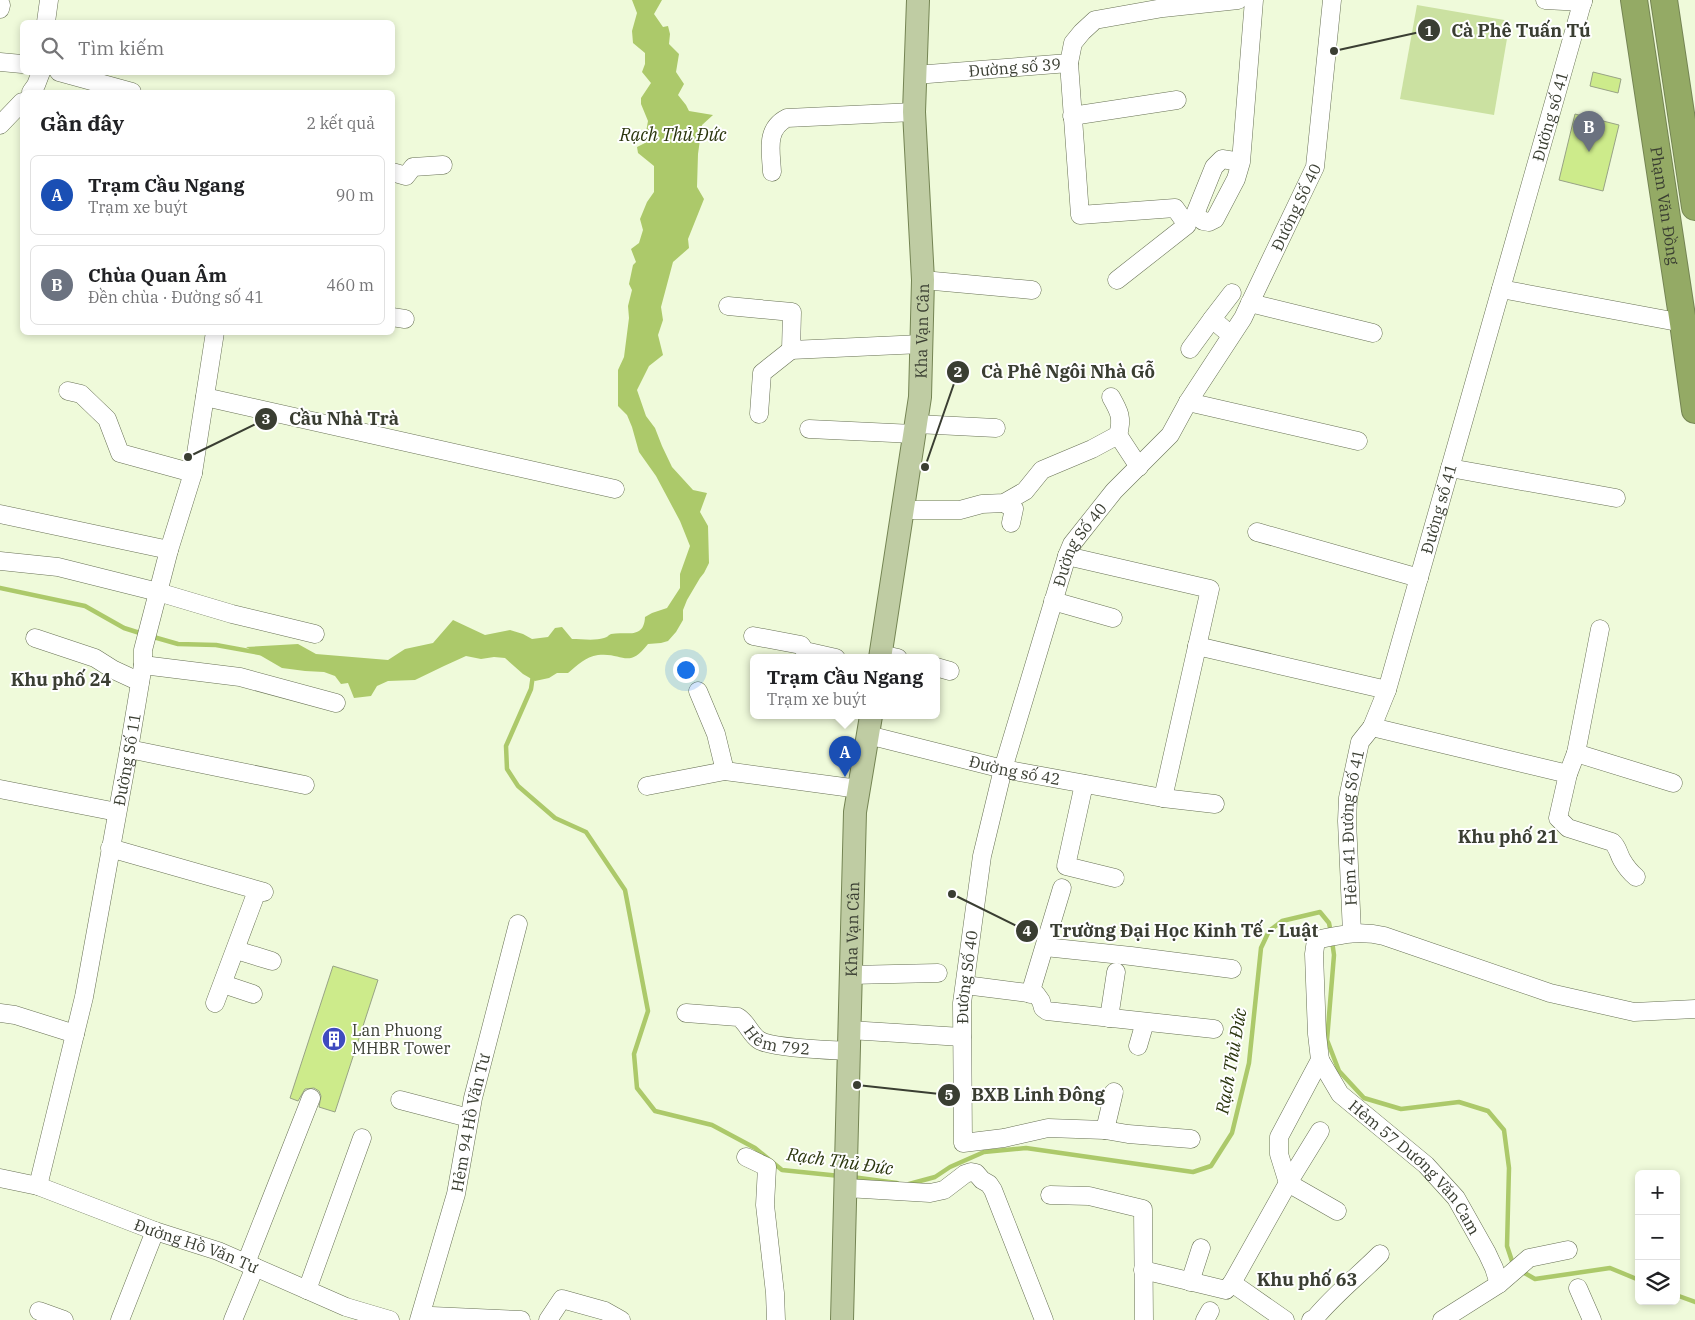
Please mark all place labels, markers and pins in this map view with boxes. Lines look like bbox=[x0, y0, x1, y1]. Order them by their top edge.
callout: Cà Phê Tuấn Tú bbox=[1417, 14, 1601, 47]
pin: B bbox=[1573, 111, 1605, 152]
callout: Cà Phê Ngôi Nhà Gỗ bbox=[946, 355, 1165, 388]
callout: Cầu Nhà Trà bbox=[254, 402, 409, 435]
pin: A bbox=[829, 736, 861, 777]
callout: Trường Đại Học Kinh Tế - Luật bbox=[1014, 914, 1328, 947]
place label: Lan Phuong MHBR Tower bbox=[352, 1020, 450, 1058]
building icon: Lan Phuong MHBR Tower bbox=[321, 1026, 347, 1052]
callout: BXB Linh Đông bbox=[936, 1078, 1115, 1111]

